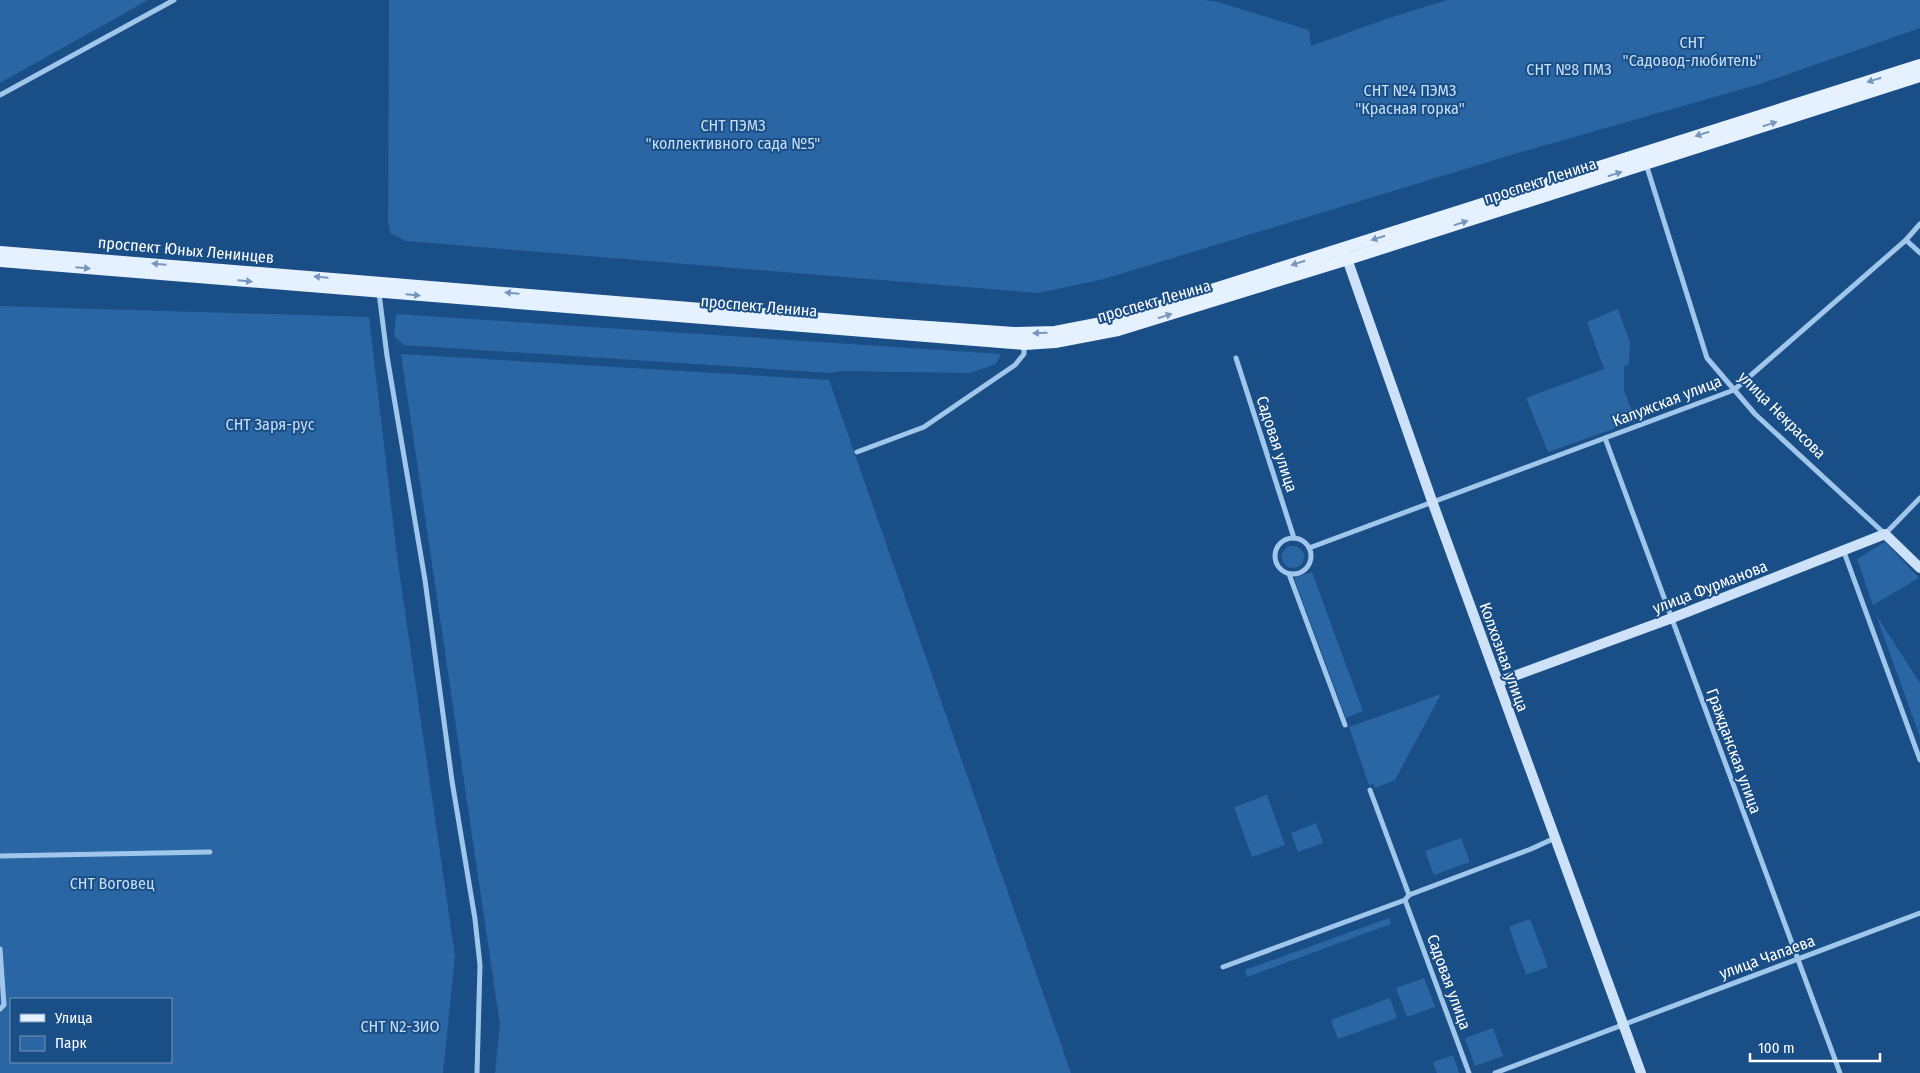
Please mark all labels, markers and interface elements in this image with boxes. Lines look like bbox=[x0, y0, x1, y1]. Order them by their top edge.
park label: СНТ "Садовод-любитель" bbox=[1623, 33, 1761, 70]
park label: СНТ №8 ПМЗ bbox=[1526, 60, 1612, 79]
one-way arrow bbox=[1866, 77, 1881, 85]
park label: СНТ №4 ПЭМЗ "Красная горка" bbox=[1355, 81, 1465, 118]
park label: СНТ ПЭМЗ "коллективного сада №5" bbox=[646, 116, 820, 153]
one-way arrow bbox=[1763, 120, 1778, 127]
one-way arrow bbox=[1694, 131, 1709, 138]
street label: проспект Ленина bbox=[1481, 154, 1599, 208]
one-way arrow bbox=[1608, 169, 1623, 177]
one-way arrow bbox=[1453, 219, 1468, 226]
street label: проспект Юных Ленинцев bbox=[97, 233, 275, 267]
one-way arrow bbox=[1370, 234, 1385, 242]
one-way arrow bbox=[151, 259, 167, 267]
one-way arrow bbox=[1290, 260, 1305, 268]
one-way arrow bbox=[76, 264, 92, 272]
one-way arrow bbox=[313, 273, 329, 281]
street label: проспект Ленина bbox=[1095, 276, 1213, 326]
one-way arrow bbox=[238, 278, 254, 286]
one-way arrow bbox=[503, 288, 519, 296]
one-way arrow bbox=[405, 291, 421, 299]
street label: проспект Ленина bbox=[700, 291, 818, 321]
one-way arrow bbox=[1158, 312, 1173, 320]
one-way arrow bbox=[1032, 329, 1048, 337]
street label: улица Некрасова bbox=[1734, 367, 1830, 463]
street label: Калужская улица bbox=[1610, 371, 1724, 431]
street label: Садовая улица bbox=[1253, 394, 1301, 495]
park label: СНТ Заря-рус bbox=[226, 415, 315, 434]
street label: улица Фурманова bbox=[1650, 556, 1770, 618]
street label: Колхозная улица bbox=[1475, 600, 1533, 714]
street label: Гражданская улица bbox=[1703, 686, 1766, 816]
park label: СНТ Воговец bbox=[70, 874, 155, 893]
street label: улица Чапаева bbox=[1717, 931, 1818, 983]
street label: Садовая улица bbox=[1423, 932, 1475, 1032]
legend bbox=[10, 998, 172, 1063]
text: Улица bbox=[54, 1009, 93, 1027]
park label: СНТ N2-ЗИО bbox=[360, 1017, 440, 1036]
scale bar bbox=[1750, 1030, 1880, 1062]
text: Парк bbox=[55, 1034, 86, 1052]
text: 100 m bbox=[1758, 1039, 1795, 1057]

